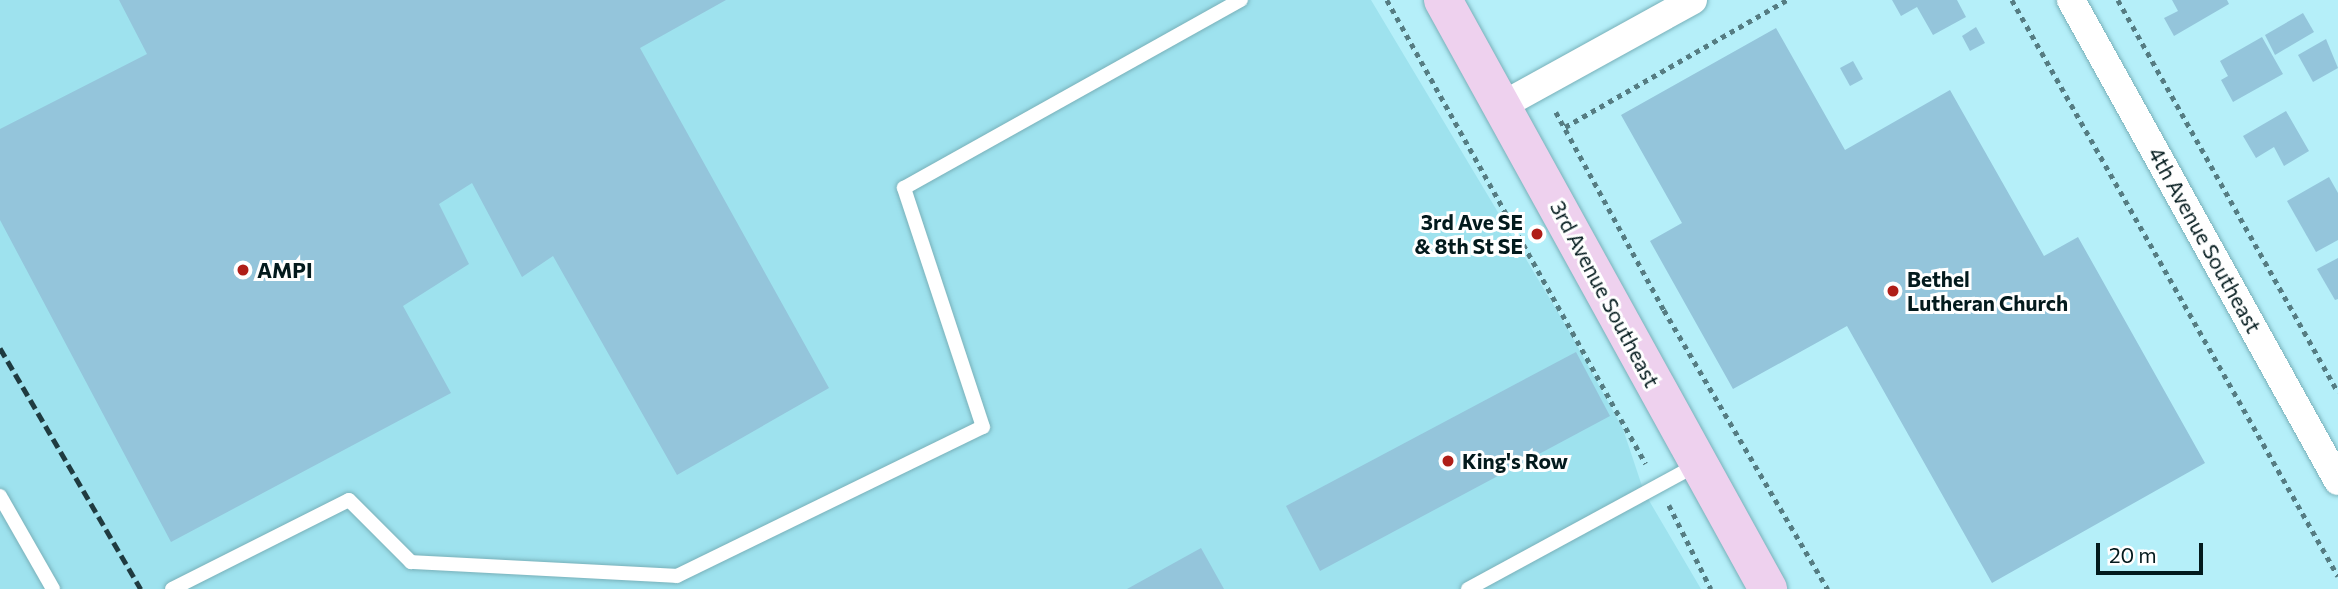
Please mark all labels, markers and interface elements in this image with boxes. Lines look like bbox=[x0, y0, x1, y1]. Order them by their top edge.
street label: 4th Avenue Southeast bbox=[2143, 143, 2267, 337]
street label: 3rd Avenue Southeast bbox=[1545, 196, 1665, 392]
place label: 3rd Ave SE & 8th St SE bbox=[1415, 209, 1523, 259]
marker: 3rd Ave SE & 8th St SE bbox=[1529, 226, 1545, 242]
place label: AMPI bbox=[257, 257, 313, 283]
marker: AMPI bbox=[235, 262, 251, 278]
place label: Bethel Lutheran Church bbox=[1907, 266, 2068, 316]
marker: Bethel Lutheran Church bbox=[1885, 283, 1901, 299]
place label: King's Row bbox=[1462, 448, 1568, 474]
marker: King's Row bbox=[1440, 453, 1456, 469]
scale bar bbox=[2100, 530, 2207, 574]
text: 20 m bbox=[2109, 542, 2157, 567]

